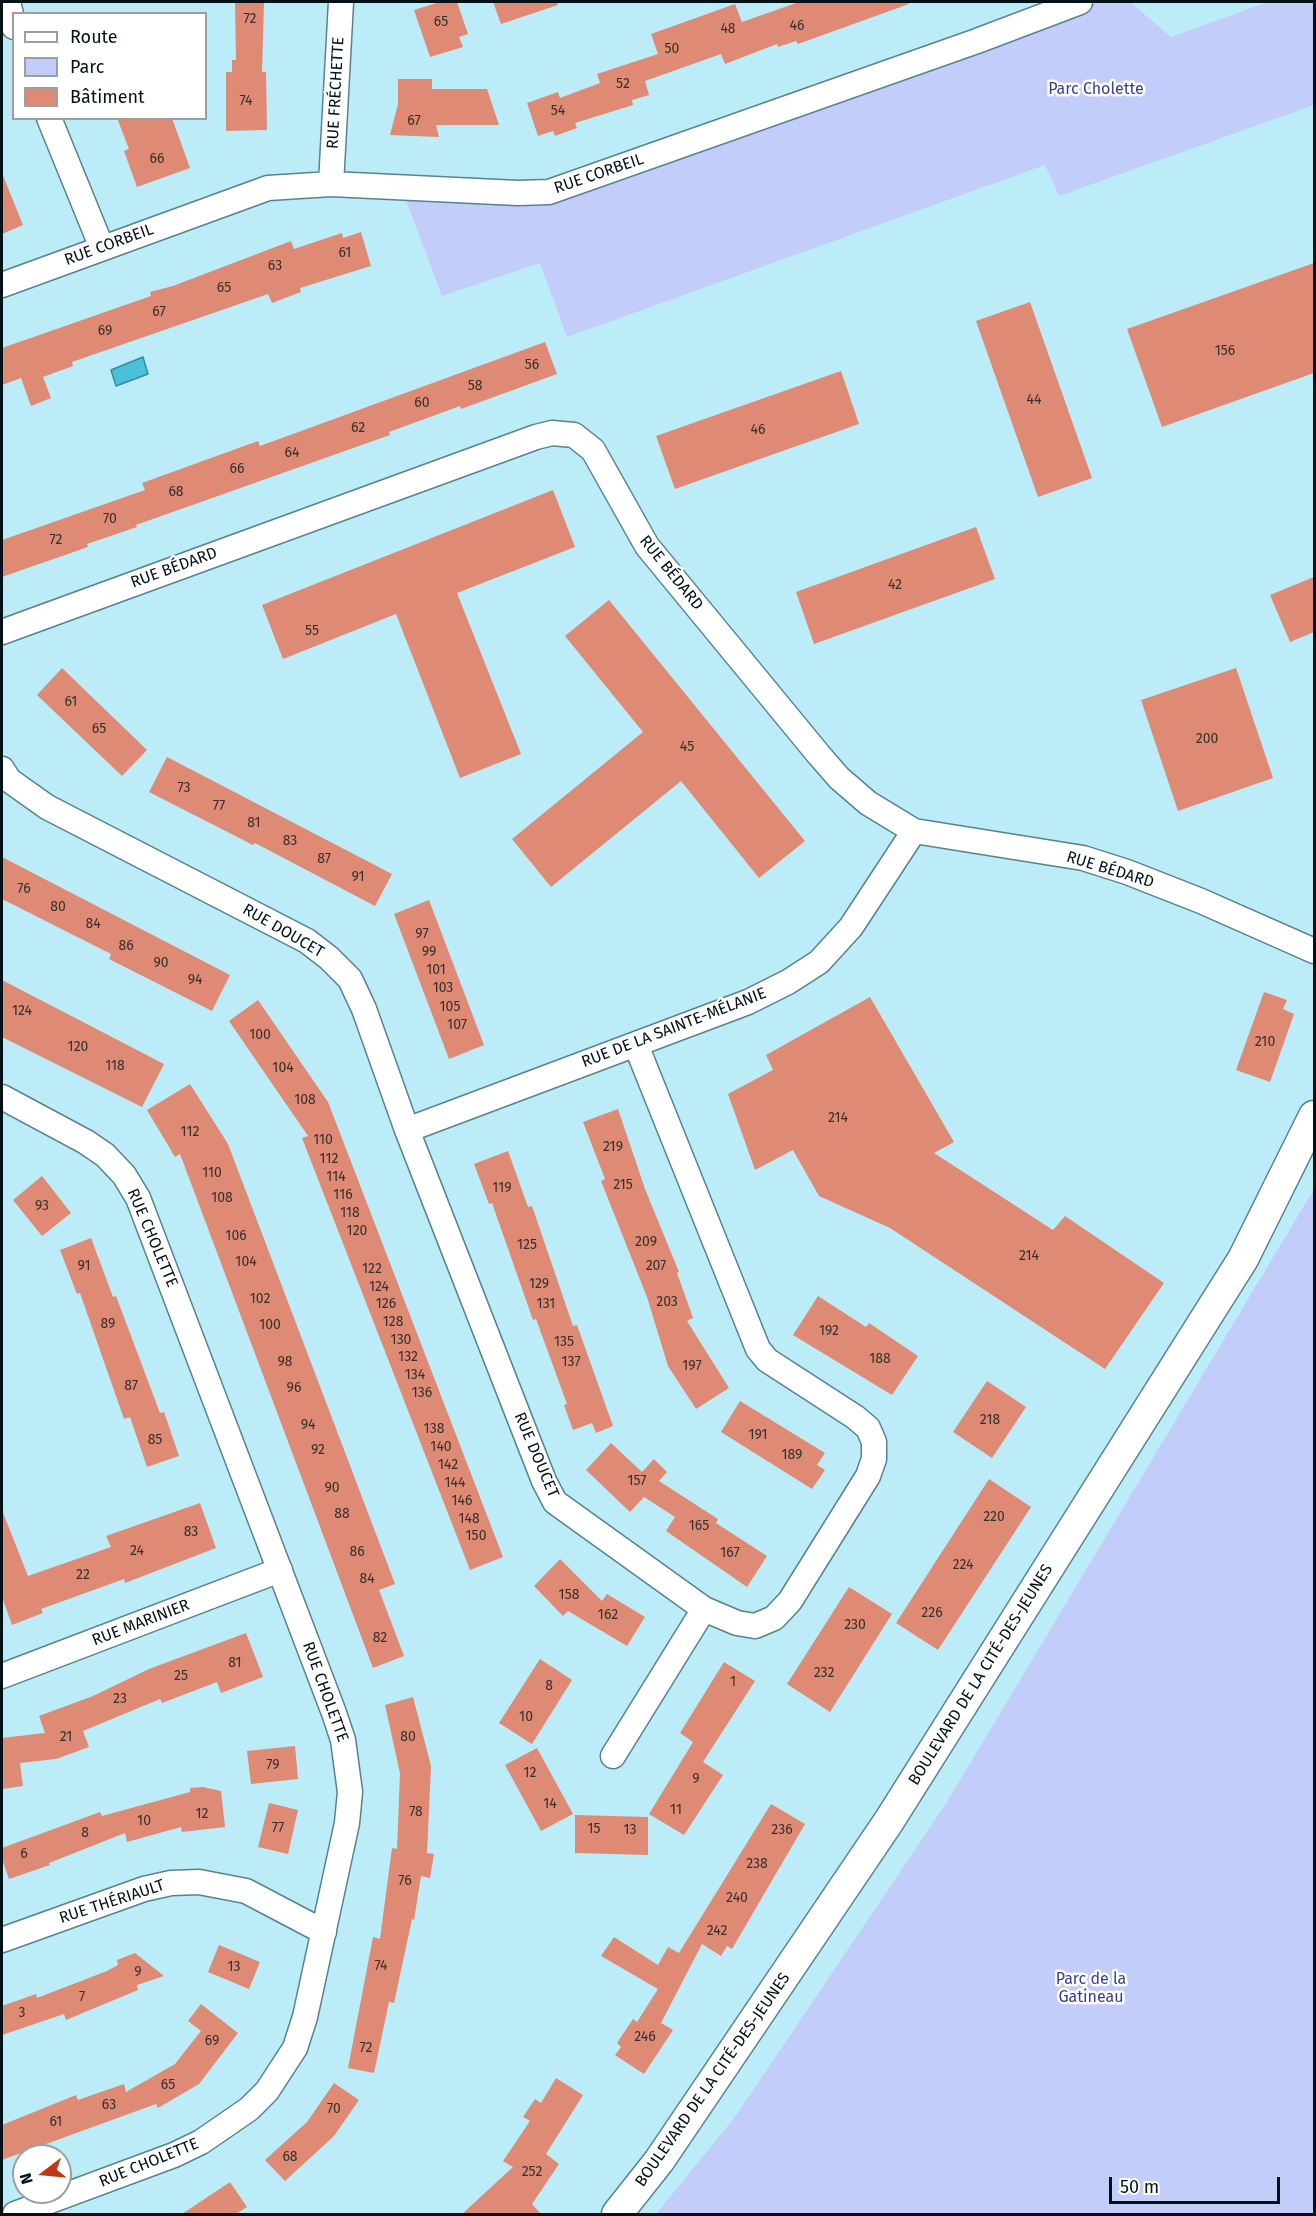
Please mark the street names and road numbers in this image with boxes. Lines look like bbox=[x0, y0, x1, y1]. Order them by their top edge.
street label: RUE FRÉCHETTE bbox=[323, 36, 349, 150]
street label: RUE CORBEIL bbox=[552, 150, 646, 198]
street label: RUE CORBEIL bbox=[62, 220, 156, 270]
street label: RUE BÉDARD bbox=[635, 532, 707, 614]
street label: RUE BÉDARD bbox=[128, 543, 220, 593]
street label: RUE BÉDARD bbox=[1064, 848, 1156, 892]
street label: RUE DOUCET bbox=[239, 900, 327, 962]
street label: RUE DE LA SAINTE-MÉLANIE bbox=[579, 984, 769, 1072]
street label: RUE CHOLETTE bbox=[123, 1186, 181, 1290]
street label: RUE DOUCET bbox=[509, 1409, 563, 1501]
street label: BOULEVARD DE LA CITÉ-DES-JEUNES bbox=[905, 1561, 1057, 1789]
street label: RUE MARINIER bbox=[90, 1596, 192, 1650]
street label: RUE CHOLETTE bbox=[298, 1639, 352, 1745]
street label: RUE THÉRIAULT bbox=[57, 1876, 167, 1928]
street label: BOULEVARD DE LA CITÉ-DES-JEUNES bbox=[631, 1969, 795, 2191]
street label: RUE CHOLETTE bbox=[96, 2134, 202, 2192]

